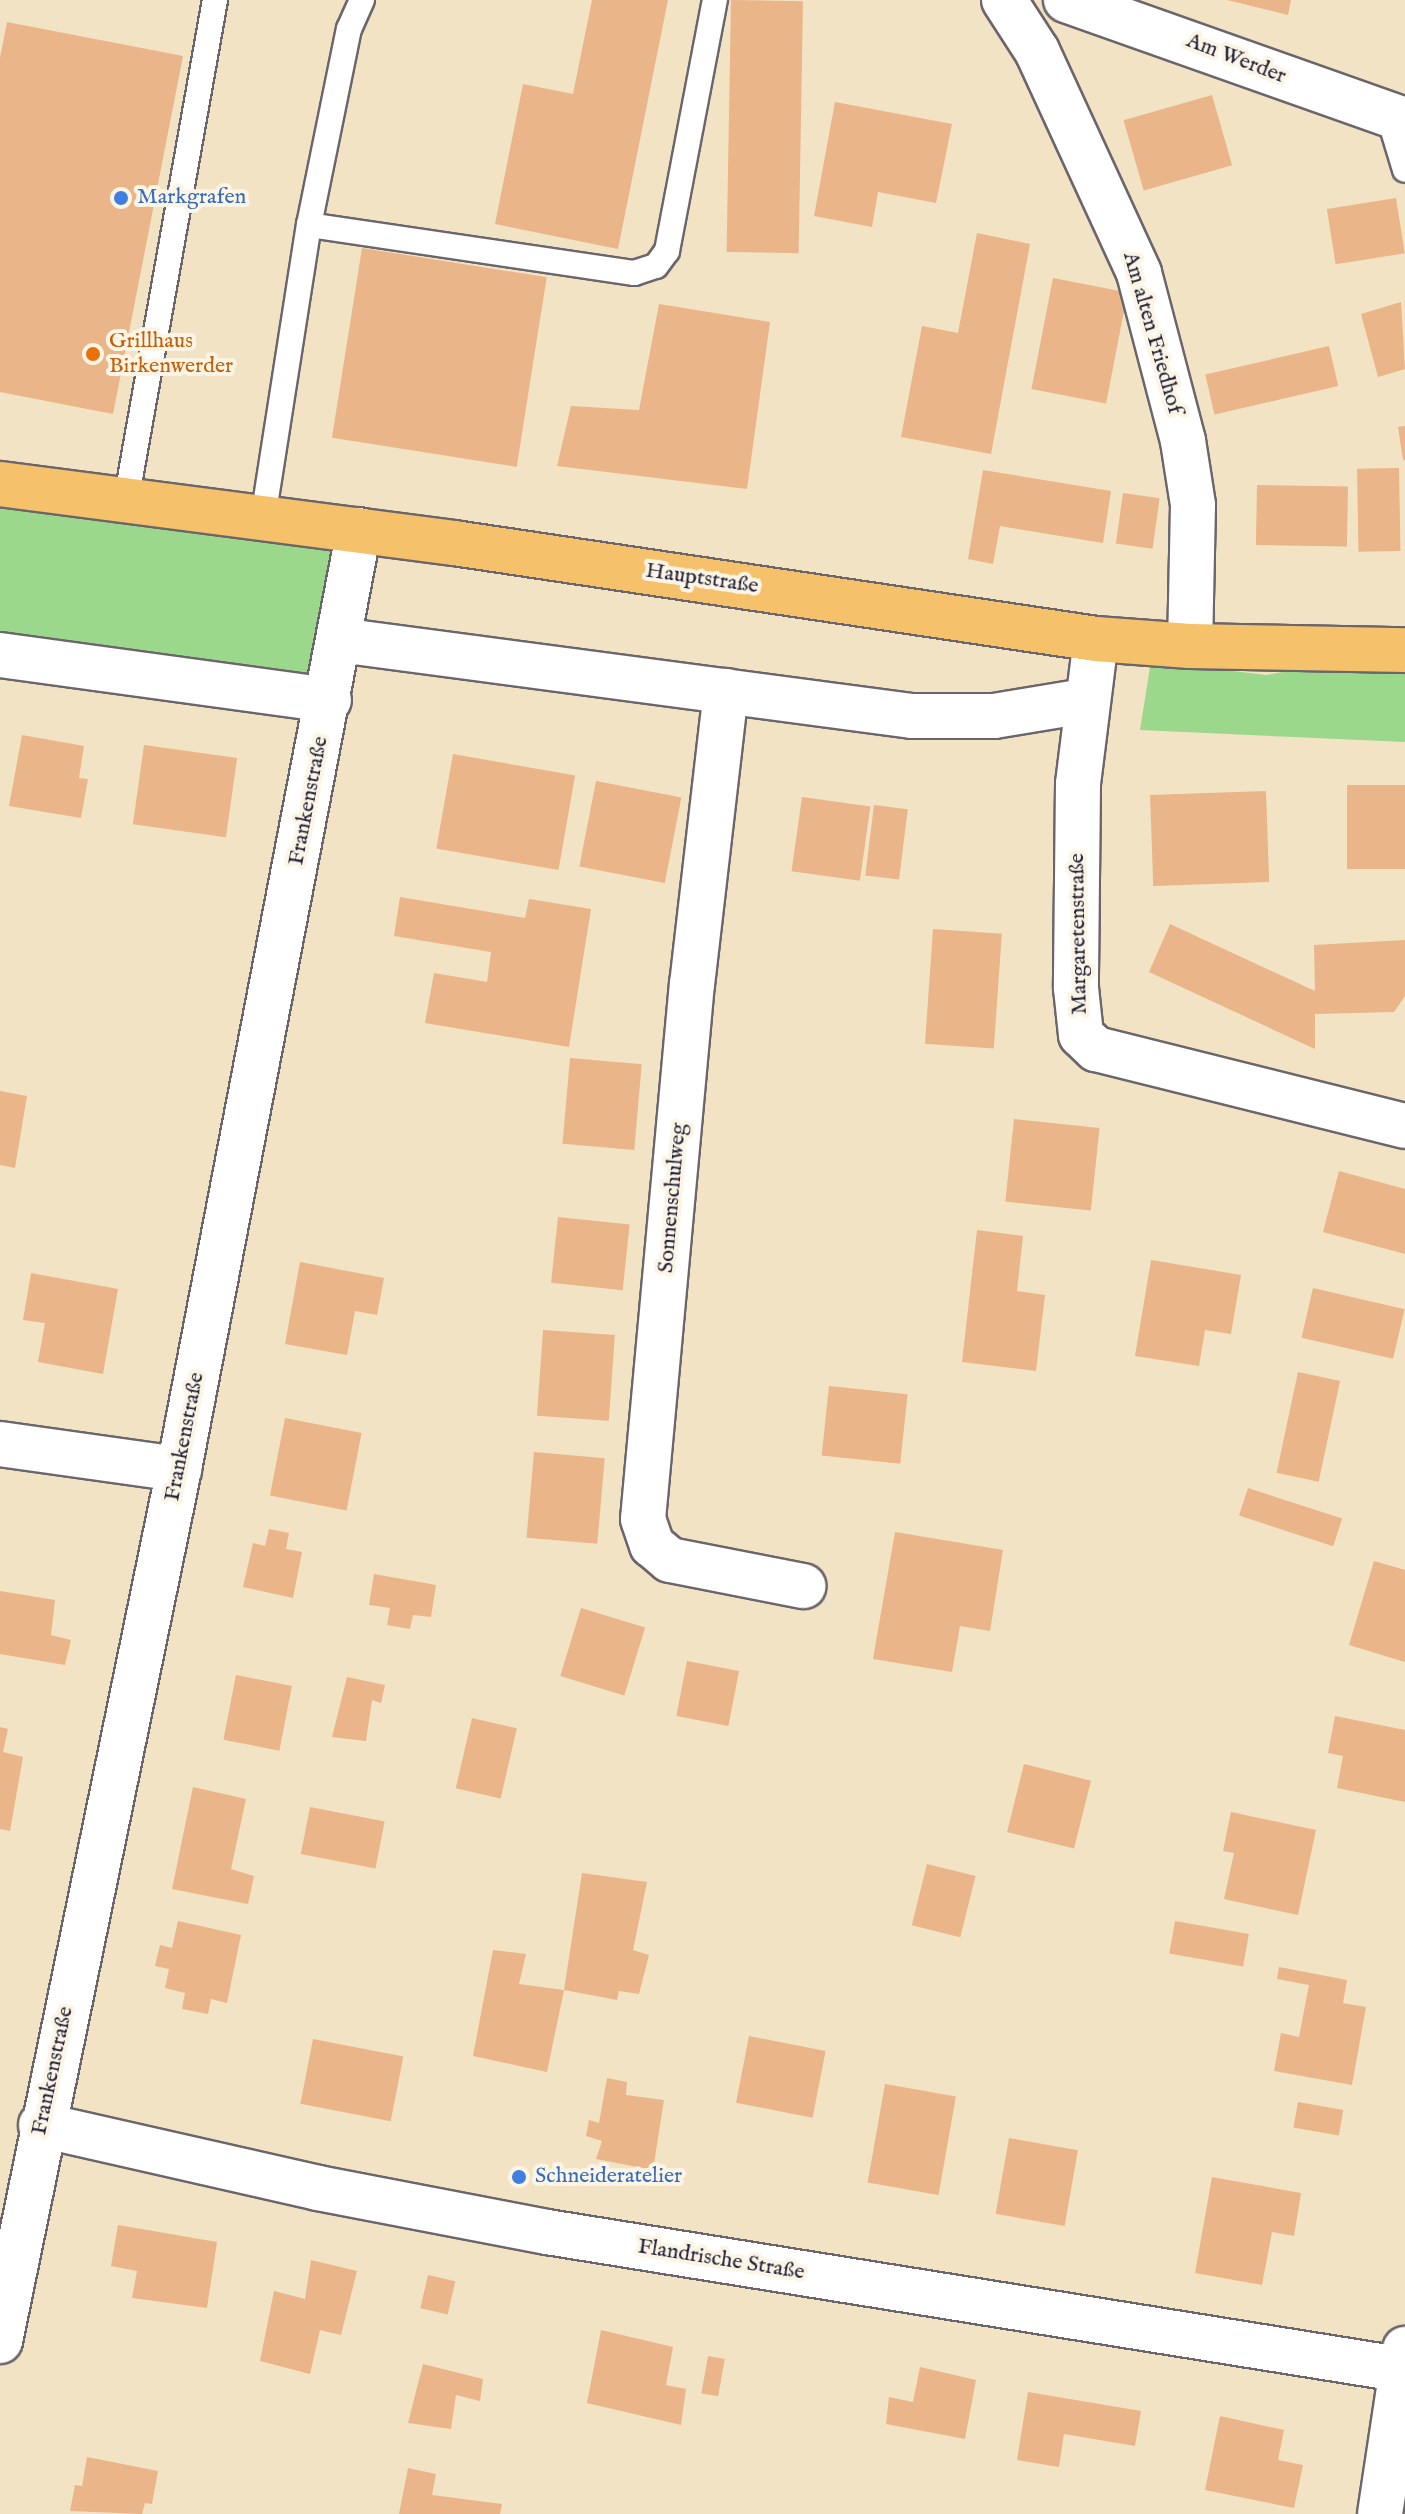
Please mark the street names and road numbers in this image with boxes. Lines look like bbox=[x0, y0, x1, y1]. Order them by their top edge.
street label: Am Werder bbox=[1182, 28, 1290, 90]
street label: Am alten Friedhof bbox=[1116, 249, 1188, 417]
street label: Hauptstraße bbox=[644, 558, 760, 600]
street label: Frankenstraße bbox=[284, 734, 334, 868]
street label: Margaretenstraße bbox=[1064, 853, 1094, 1015]
street label: Sonnenschulweg bbox=[653, 1122, 693, 1274]
street label: Frankenstraße bbox=[160, 1370, 210, 1504]
street label: Frankenstraße bbox=[26, 2004, 80, 2138]
street label: Flandrische Straße bbox=[636, 2234, 806, 2286]

